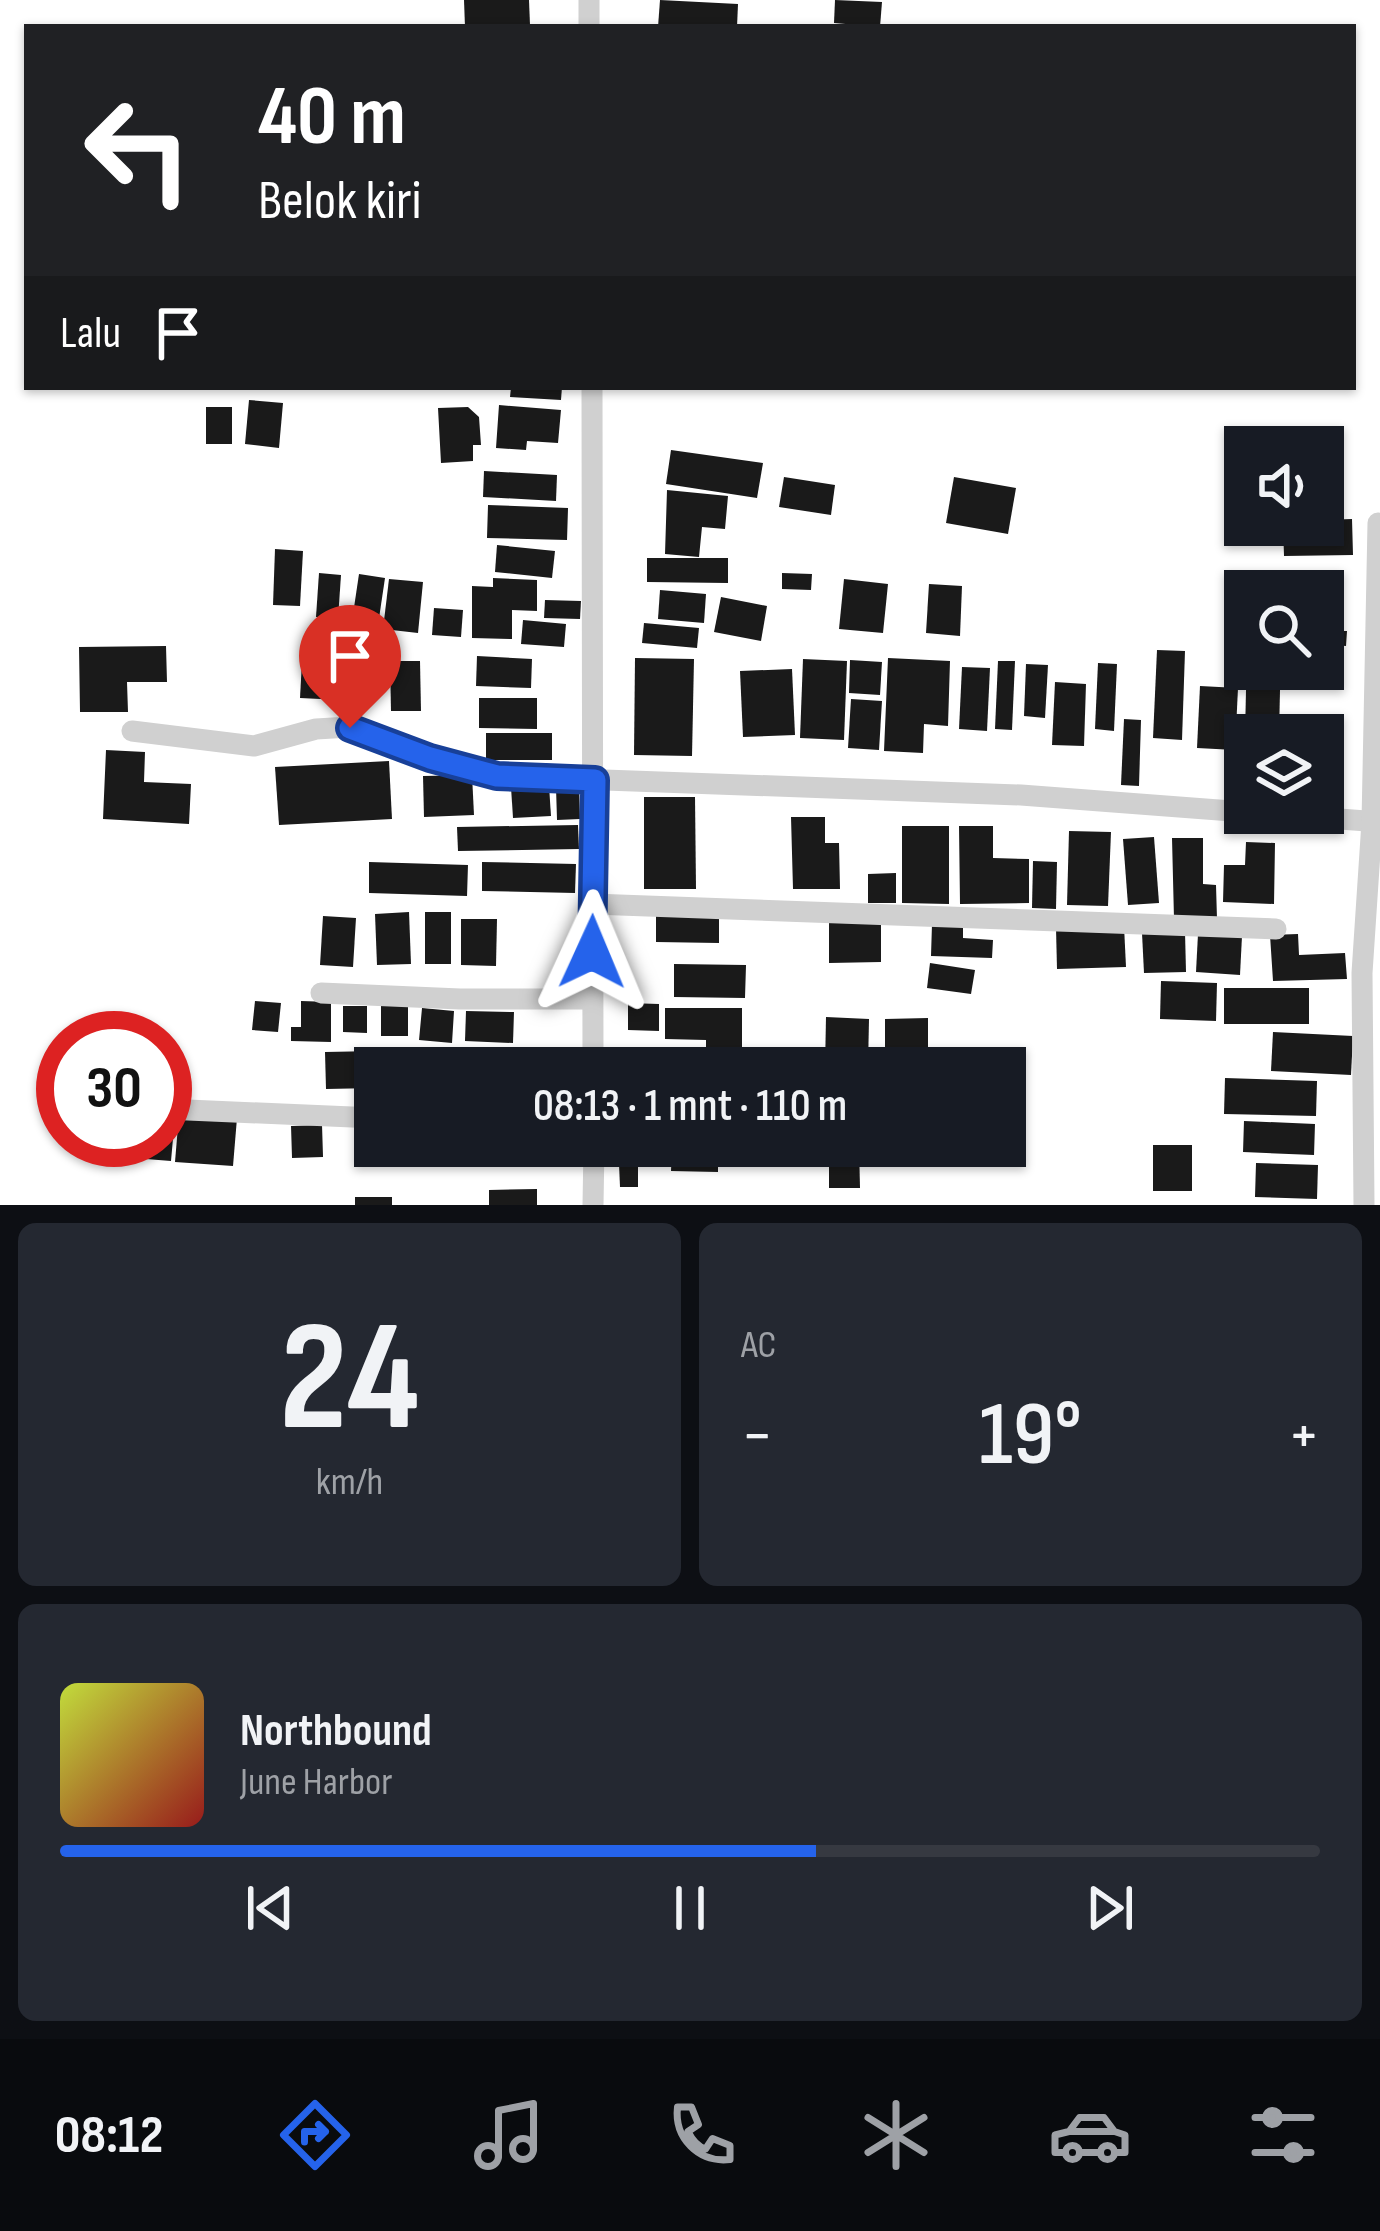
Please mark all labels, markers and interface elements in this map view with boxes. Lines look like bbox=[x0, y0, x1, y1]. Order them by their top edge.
text: 40 m bbox=[258, 67, 406, 168]
icon: left bbox=[60, 72, 216, 228]
text: Belok kiri bbox=[258, 169, 422, 234]
icon: arrive bbox=[145, 300, 211, 366]
text: Lalu bbox=[60, 306, 121, 361]
map controls bbox=[1224, 426, 1344, 834]
button: sound bbox=[1224, 426, 1344, 546]
button: search bbox=[1224, 570, 1344, 690]
pin bbox=[299, 605, 401, 728]
icon: arrive bbox=[317, 623, 383, 689]
button: layers bbox=[1224, 714, 1344, 834]
position arrow bbox=[529, 889, 655, 1015]
speed limit sign: 30 bbox=[36, 1011, 192, 1167]
text: 08:13 · 1 mnt · 110 m bbox=[533, 1079, 847, 1134]
text: 24 bbox=[279, 1287, 420, 1474]
text: AC bbox=[741, 1322, 776, 1369]
text: 19° bbox=[979, 1382, 1082, 1490]
text: − bbox=[741, 1397, 773, 1476]
text: + bbox=[1288, 1397, 1320, 1476]
text: km/h bbox=[316, 1459, 383, 1506]
text: Northbound bbox=[240, 1704, 432, 1759]
text: June Harbor bbox=[240, 1759, 392, 1806]
icon: previous bbox=[237, 1875, 303, 1941]
icon: pause bbox=[657, 1875, 723, 1941]
icon: next bbox=[1077, 1875, 1143, 1941]
icon: directions bbox=[273, 2093, 357, 2177]
icon: music bbox=[467, 2093, 551, 2177]
icon: phone bbox=[660, 2093, 744, 2177]
icon: climate bbox=[854, 2093, 938, 2177]
icon: car bbox=[1048, 2093, 1132, 2177]
icon: filters bbox=[1241, 2093, 1325, 2177]
text: 08:12 bbox=[55, 2103, 163, 2168]

